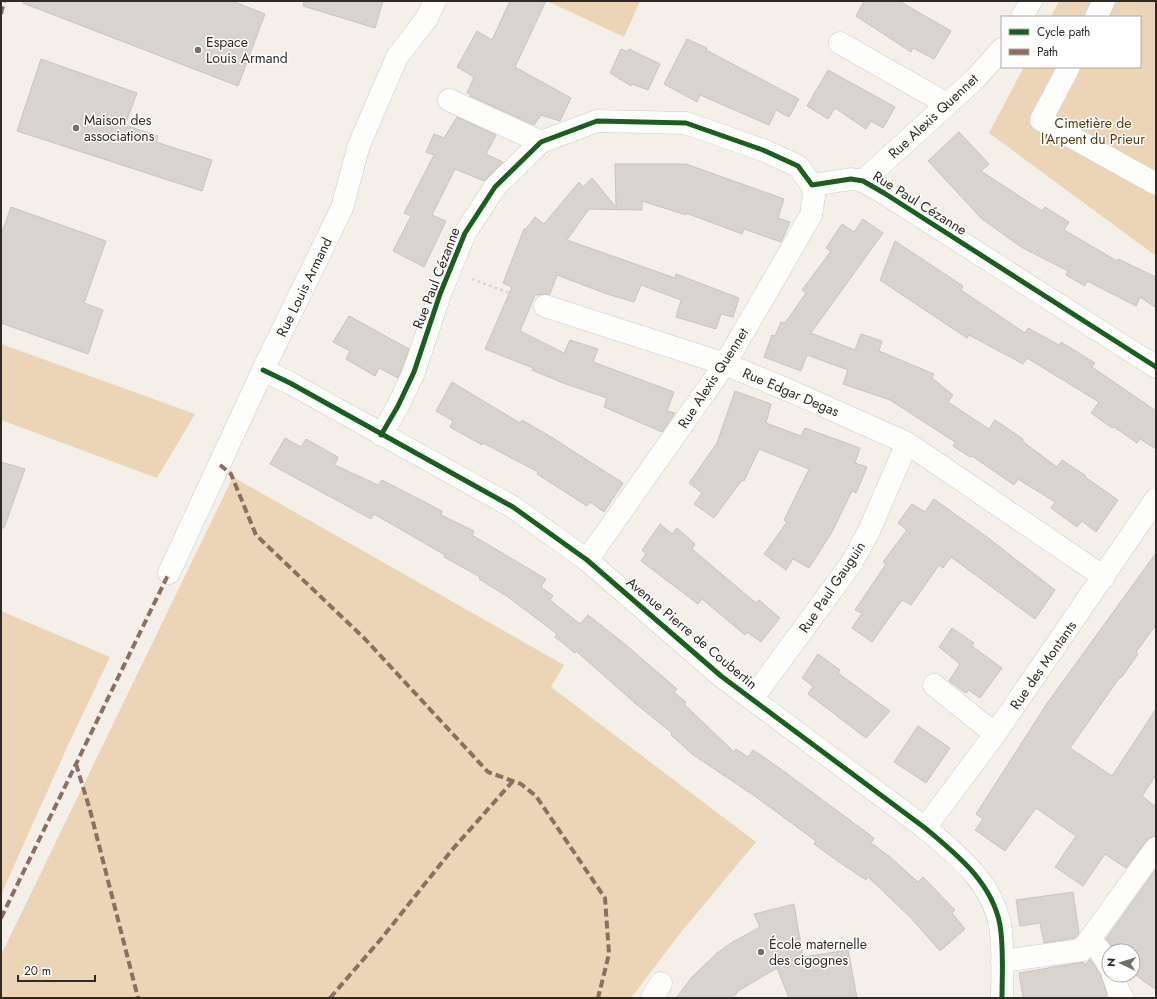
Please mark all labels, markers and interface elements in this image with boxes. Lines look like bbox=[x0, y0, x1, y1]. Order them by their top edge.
legend bbox=[1001, 16, 1141, 68]
text: Cycle path bbox=[1037, 23, 1090, 41]
place label: Espace Louis Armand bbox=[206, 32, 288, 68]
text: Path bbox=[1037, 43, 1058, 61]
marker: Espace Louis Armand bbox=[193, 45, 203, 55]
street label: Rue Alexis Quennet bbox=[884, 69, 983, 163]
place label: Maison des associations bbox=[84, 110, 155, 146]
park label: Cimetière de l'Arpent du Prieur bbox=[1041, 113, 1145, 149]
marker: Maison des associations bbox=[71, 123, 81, 133]
street label: Rue Paul Cézanne bbox=[869, 166, 971, 240]
street label: Rue Paul Cézanne bbox=[407, 224, 465, 332]
street label: Rue Louis Armand bbox=[271, 234, 337, 340]
street label: Rue Alexis Quennet bbox=[673, 323, 753, 432]
street label: Rue Edgar Degas bbox=[740, 363, 843, 421]
street label: Rue Paul Gauguin bbox=[794, 537, 870, 637]
street label: Avenue Pierre de Coubertin bbox=[622, 572, 762, 694]
street label: Rue des Montants bbox=[1005, 616, 1081, 714]
place label: École maternelle des cigognes bbox=[769, 934, 867, 970]
north arrow bbox=[1101, 943, 1141, 983]
marker: École maternelle des cigognes bbox=[756, 947, 766, 957]
scale bar bbox=[18, 957, 95, 983]
text: N bbox=[1103, 957, 1119, 967]
text: 20 m bbox=[24, 962, 51, 980]

